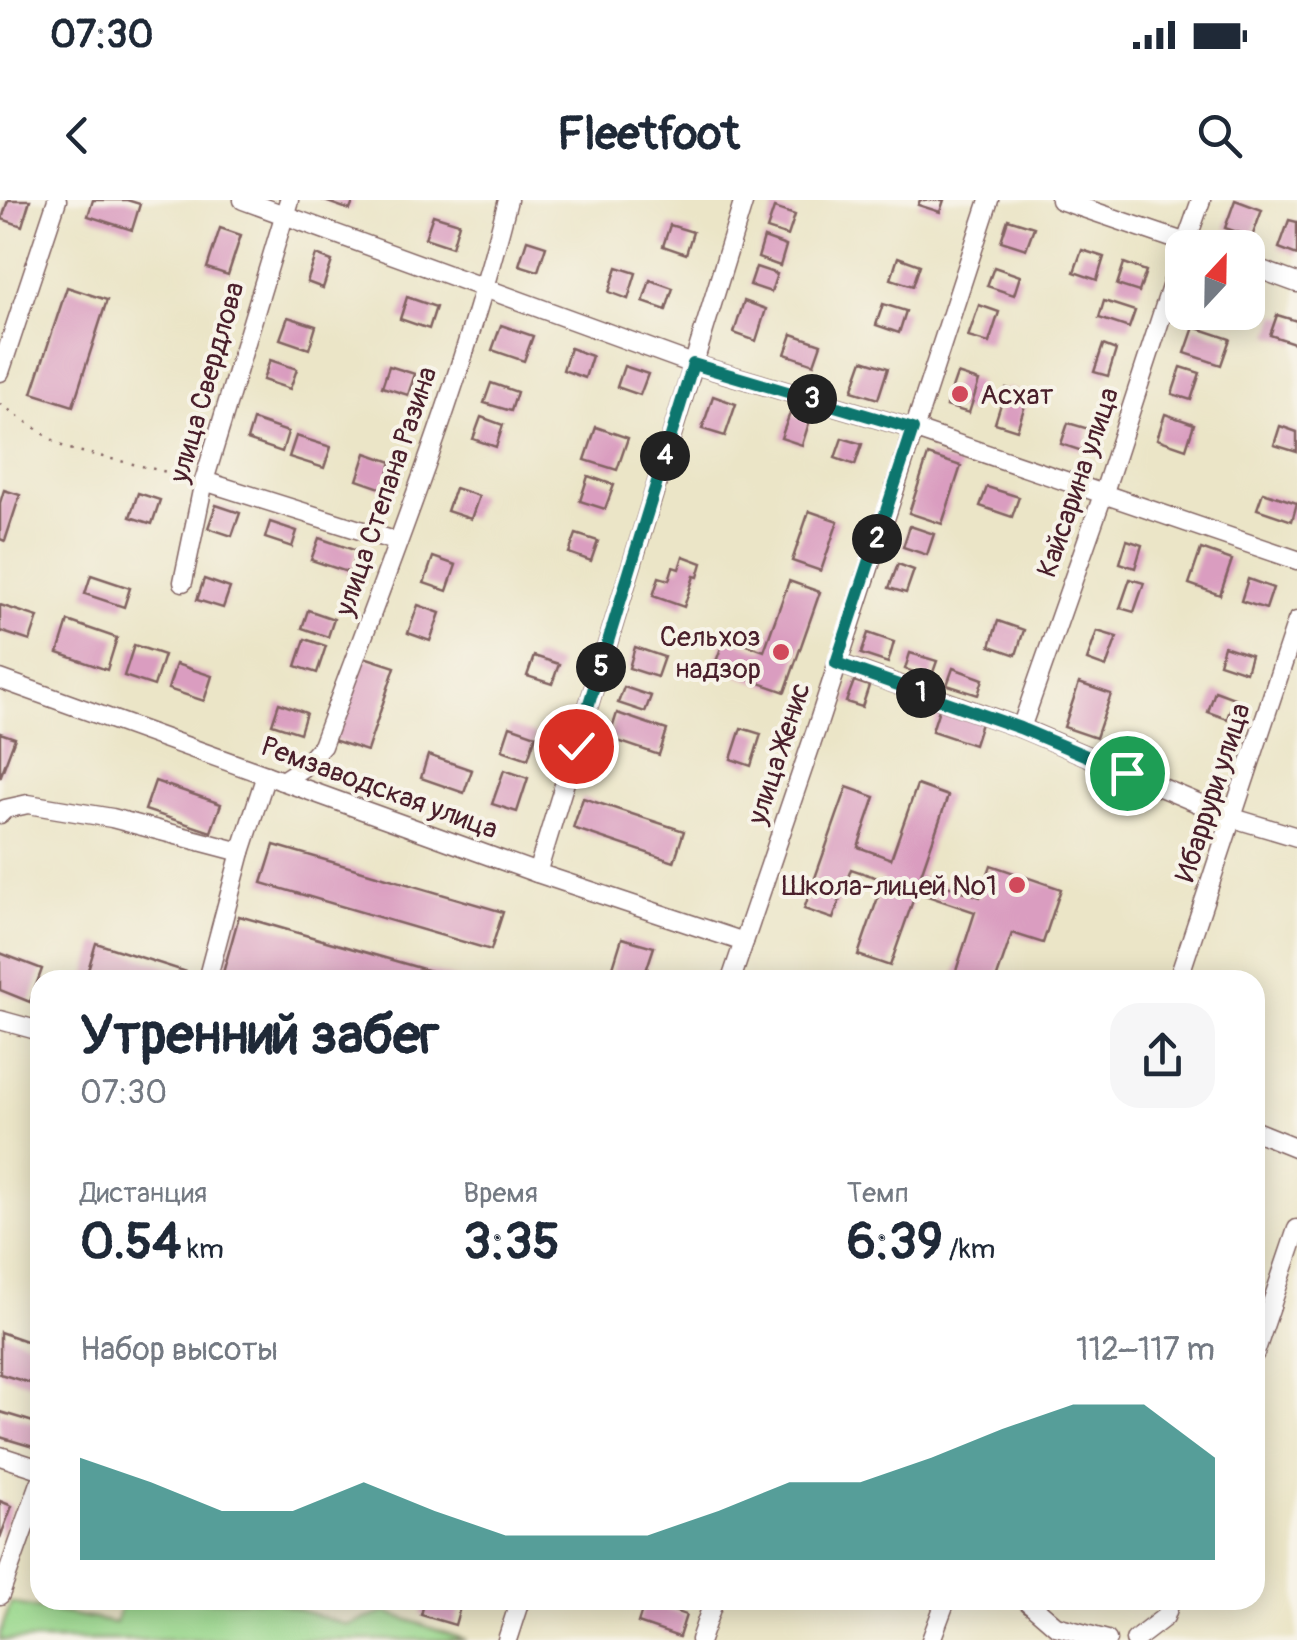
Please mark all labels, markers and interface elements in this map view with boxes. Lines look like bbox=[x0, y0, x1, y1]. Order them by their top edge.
text: 07:30 bbox=[50, 11, 153, 59]
text: Fleetfoot bbox=[557, 107, 740, 163]
icon: back bbox=[50, 108, 105, 163]
icon: search bbox=[1192, 108, 1247, 163]
north arrow bbox=[1165, 230, 1265, 330]
map controls bbox=[1165, 230, 1265, 330]
street label: улица Свердлова bbox=[162, 278, 253, 488]
street label: улица Степана Разина bbox=[327, 362, 445, 622]
pin: 3 bbox=[787, 374, 837, 424]
place label: Асхат bbox=[980, 378, 1053, 413]
text: 3 bbox=[804, 381, 820, 416]
marker: Асхат bbox=[949, 383, 971, 405]
street label: Кайсарина улица bbox=[1030, 383, 1127, 582]
pin: 4 bbox=[640, 431, 690, 481]
text: 4 bbox=[657, 438, 673, 473]
pin: 2 bbox=[852, 514, 902, 564]
text: 2 bbox=[869, 521, 885, 556]
place label: Сельхоз надзор bbox=[660, 620, 761, 687]
marker: Сельхоз надзор bbox=[770, 641, 792, 663]
pin: 5 bbox=[576, 642, 626, 692]
text: 5 bbox=[593, 649, 609, 684]
pin: 1 bbox=[896, 668, 946, 718]
text: 1 bbox=[916, 675, 926, 710]
street label: улица Женис bbox=[740, 678, 819, 830]
street label: Ибаррури улица bbox=[1168, 699, 1259, 886]
pin bbox=[534, 704, 619, 789]
icon: check bbox=[549, 719, 604, 774]
street label: Ремзаводская улица bbox=[257, 729, 502, 847]
pin bbox=[1085, 731, 1170, 816]
icon: arrive bbox=[1100, 746, 1155, 801]
place label: Школа-лицей №1 bbox=[782, 869, 997, 904]
marker: Школа-лицей №1 bbox=[1006, 874, 1028, 896]
text: Утренний забег bbox=[80, 1001, 439, 1070]
button: share bbox=[1110, 1003, 1215, 1108]
text: 07:30 bbox=[80, 1073, 167, 1113]
text: Дистанция bbox=[80, 1176, 207, 1211]
text: Время bbox=[463, 1176, 538, 1211]
text: Темп bbox=[847, 1176, 909, 1211]
text: 0.54 bbox=[80, 1211, 181, 1274]
text: 3:35 bbox=[463, 1211, 560, 1274]
text: 6:39 bbox=[847, 1211, 943, 1274]
text: km bbox=[181, 1232, 224, 1267]
text: /km bbox=[943, 1232, 995, 1267]
text: Набор высоты bbox=[80, 1330, 278, 1370]
text: 112–117 m bbox=[1076, 1330, 1215, 1370]

